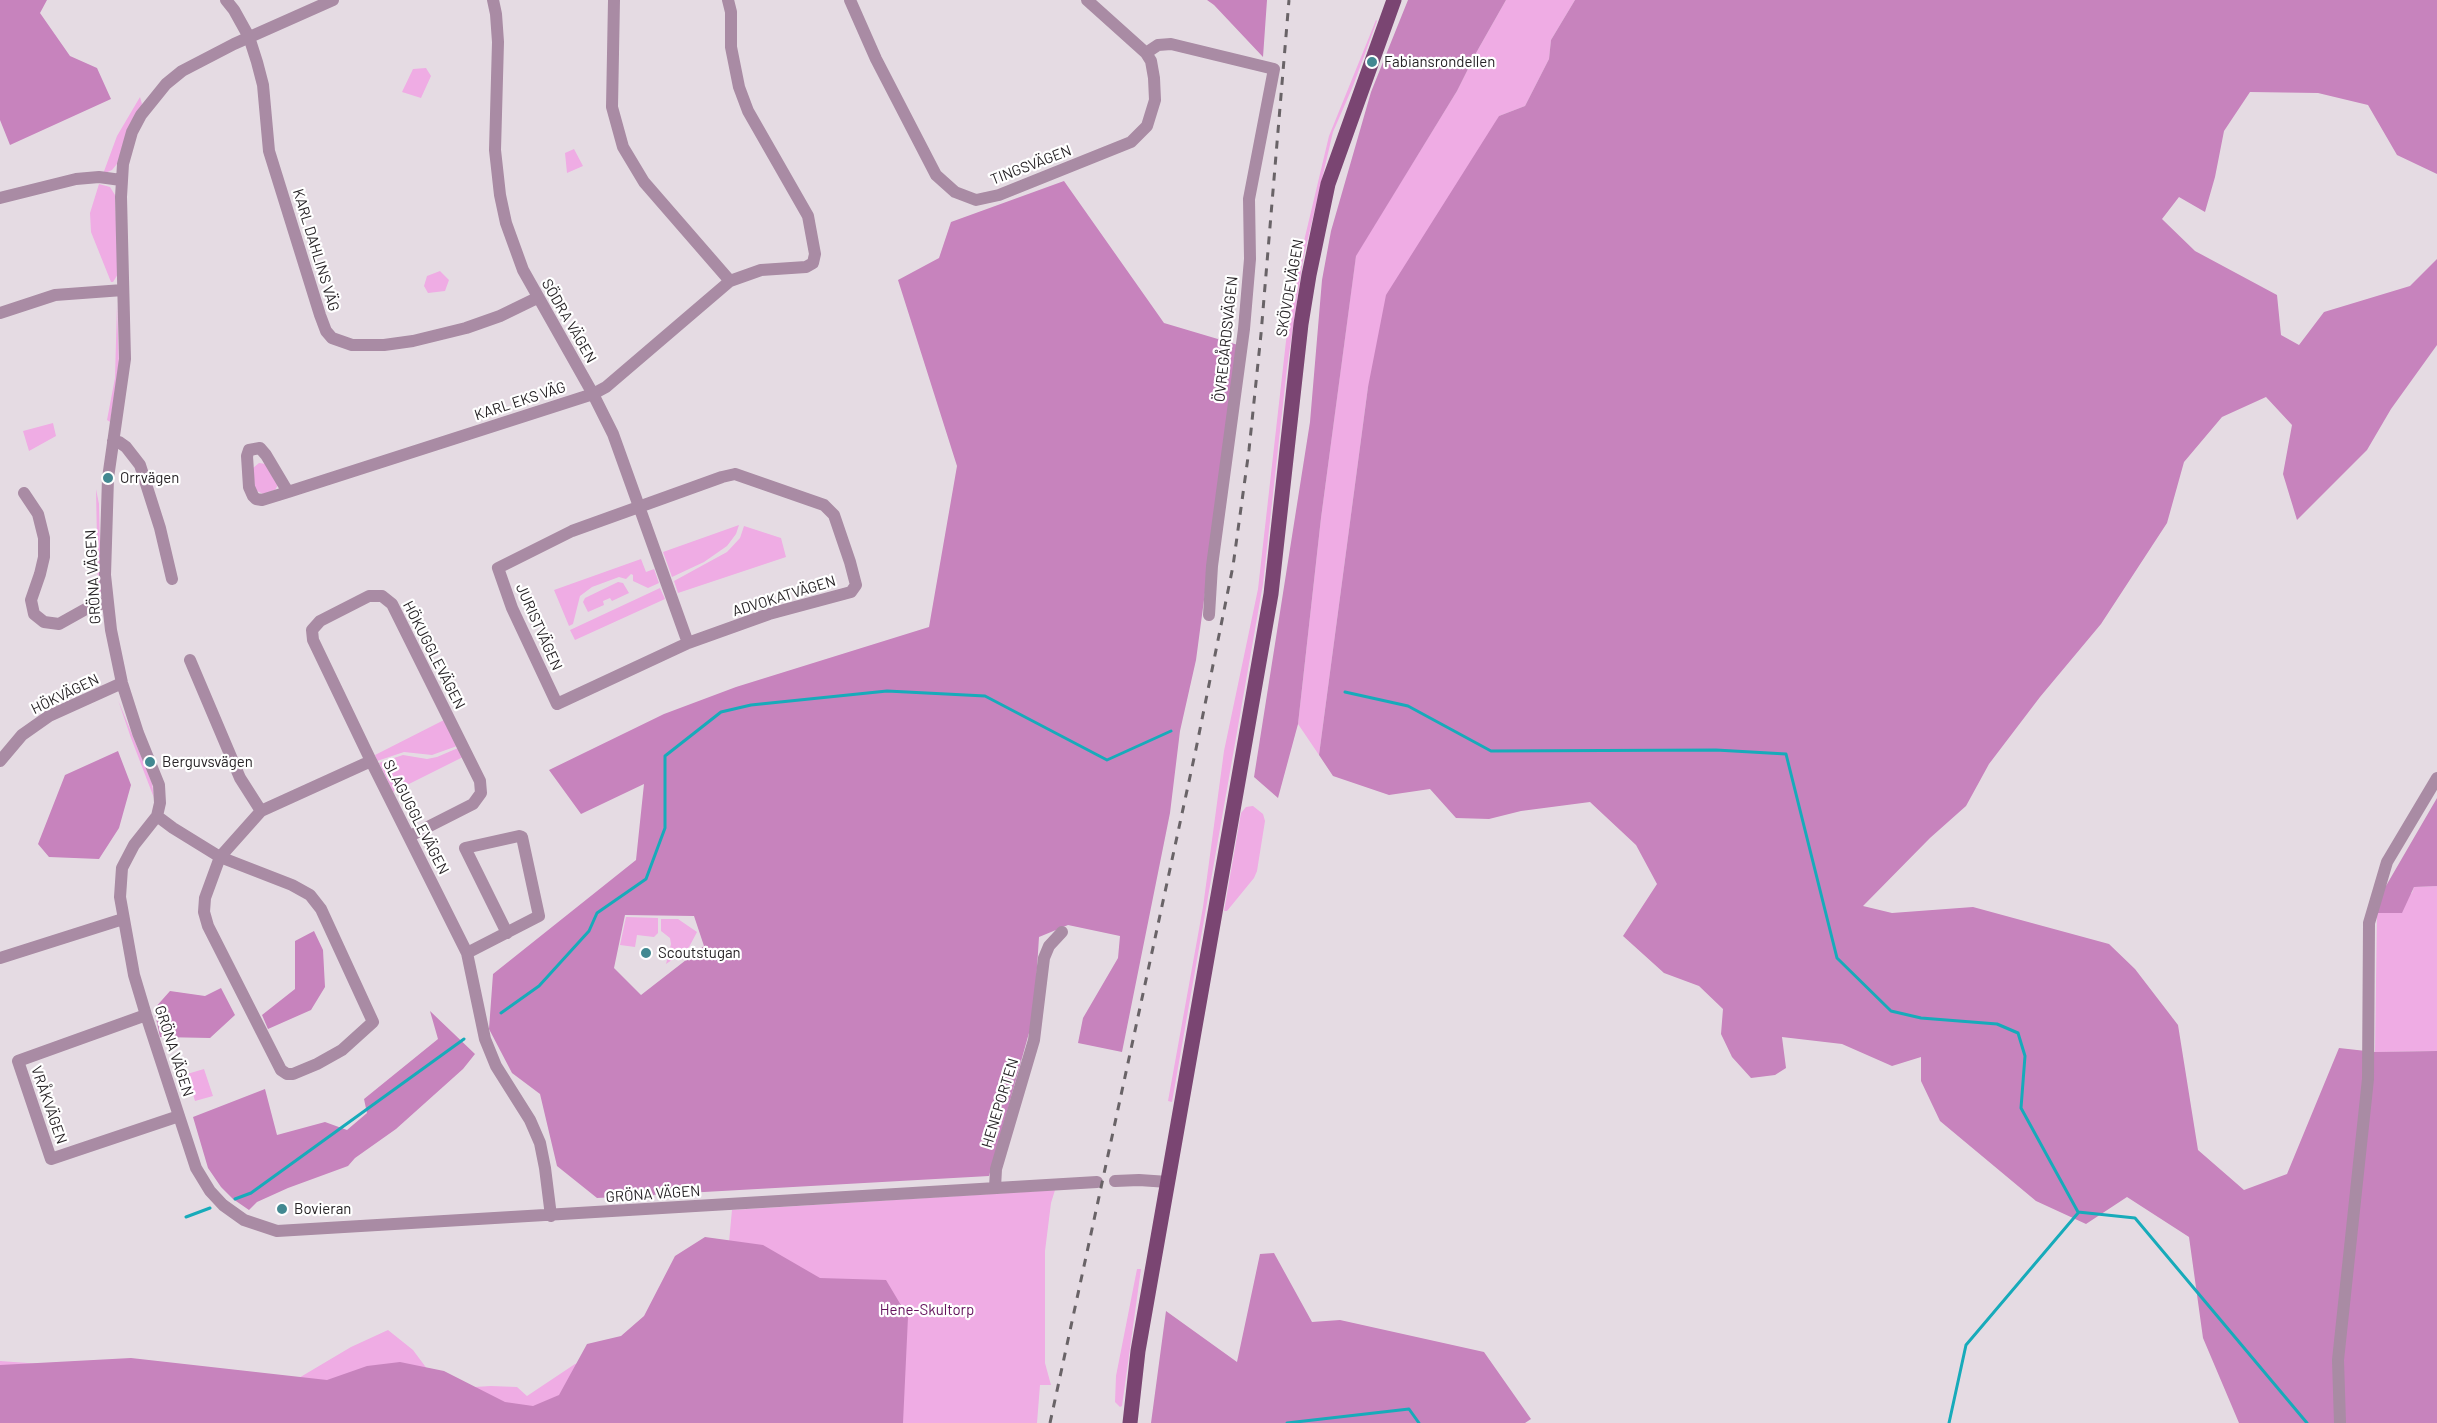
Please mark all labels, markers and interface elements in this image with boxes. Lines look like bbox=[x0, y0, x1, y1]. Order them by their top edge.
place label: Fabiansrondellen bbox=[1384, 53, 1495, 71]
marker: Fabiansrondellen bbox=[1365, 55, 1379, 69]
street label: TINGSVÄGEN bbox=[988, 141, 1074, 189]
street label: KARL DAHLINS VÄG bbox=[289, 187, 343, 313]
street label: SKÖVDEVÄGEN bbox=[1273, 238, 1307, 338]
street label: ÖVREGÅRDSVÄGEN bbox=[1210, 275, 1242, 403]
street label: SÖDRA VÄGEN bbox=[538, 276, 600, 366]
street label: KARL EKS VÄG bbox=[472, 378, 568, 424]
place label: Orrvägen bbox=[120, 469, 179, 487]
marker: Orrvägen bbox=[101, 471, 115, 485]
street label: GRÖNA VÄGEN bbox=[82, 529, 104, 625]
street label: ADVOKATVÄGEN bbox=[730, 572, 838, 620]
street label: JURISTVÄGEN bbox=[512, 581, 566, 673]
street label: HÖKUGGLEVÄGEN bbox=[399, 598, 469, 712]
street label: HÖKVÄGEN bbox=[28, 670, 102, 718]
place label: Berguvsvägen bbox=[162, 753, 253, 771]
marker: Berguvsvägen bbox=[143, 755, 157, 769]
street label: SLAGUGGLEVÄGEN bbox=[379, 757, 453, 877]
place label: Scoutstugan bbox=[658, 944, 741, 962]
marker: Scoutstugan bbox=[639, 946, 653, 960]
street label: GRÖNA VÄGEN bbox=[151, 1003, 197, 1099]
street label: HENEPORTEN bbox=[978, 1056, 1022, 1150]
street label: VRÅKVÄGEN bbox=[27, 1063, 71, 1147]
street label: GRÖNA VÄGEN bbox=[605, 1182, 701, 1206]
place label: Bovieran bbox=[294, 1200, 351, 1218]
marker: Bovieran bbox=[275, 1202, 289, 1216]
park label: Hene-Skultorp bbox=[880, 1301, 974, 1319]

